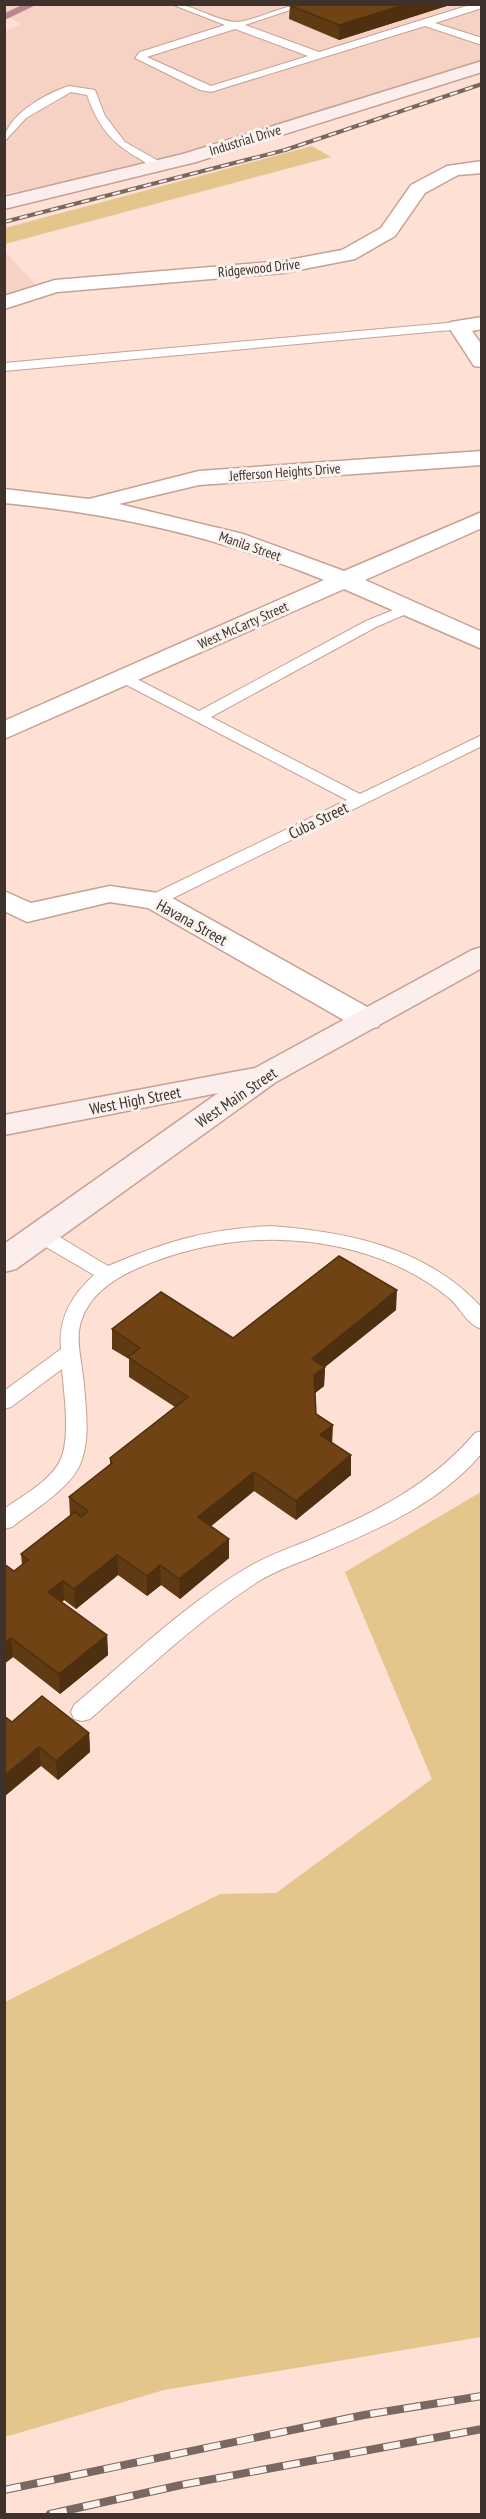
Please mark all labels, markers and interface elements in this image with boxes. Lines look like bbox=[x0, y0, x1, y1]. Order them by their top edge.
street label: Industrial Drive bbox=[207, 120, 283, 159]
street label: Ridgewood Drive bbox=[217, 255, 301, 281]
street label: Jefferson Heights Drive bbox=[228, 459, 341, 485]
street label: Manila Street bbox=[217, 527, 284, 565]
street label: West McCarty Street bbox=[195, 597, 291, 653]
street label: Cuba Street bbox=[285, 797, 352, 843]
street label: Havana Street bbox=[153, 894, 231, 950]
street label: West Main Street bbox=[192, 1062, 281, 1131]
street label: West High Street bbox=[88, 1081, 183, 1119]

